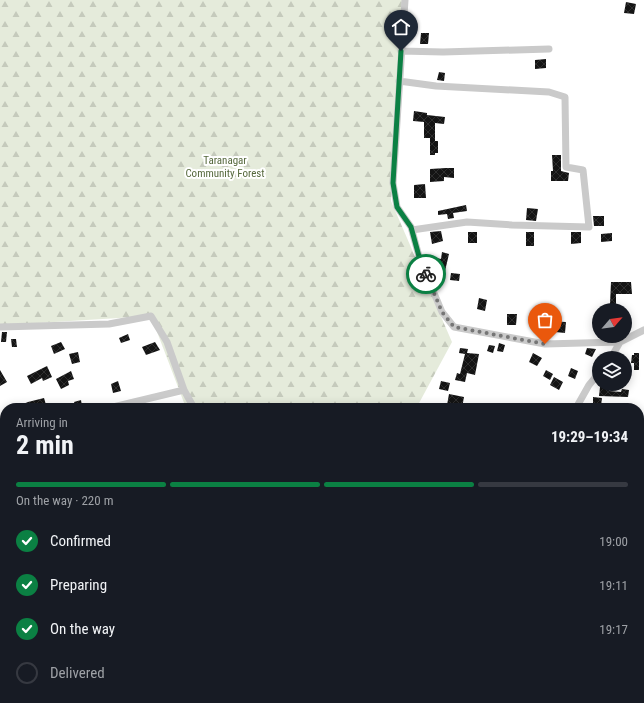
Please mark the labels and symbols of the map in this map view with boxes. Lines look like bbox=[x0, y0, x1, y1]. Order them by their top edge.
pin bbox=[384, 10, 418, 51]
park label: Taranagar Community Forest bbox=[185, 154, 265, 180]
courier bbox=[406, 254, 446, 294]
pin bbox=[528, 303, 562, 344]
north arrow bbox=[592, 303, 632, 343]

